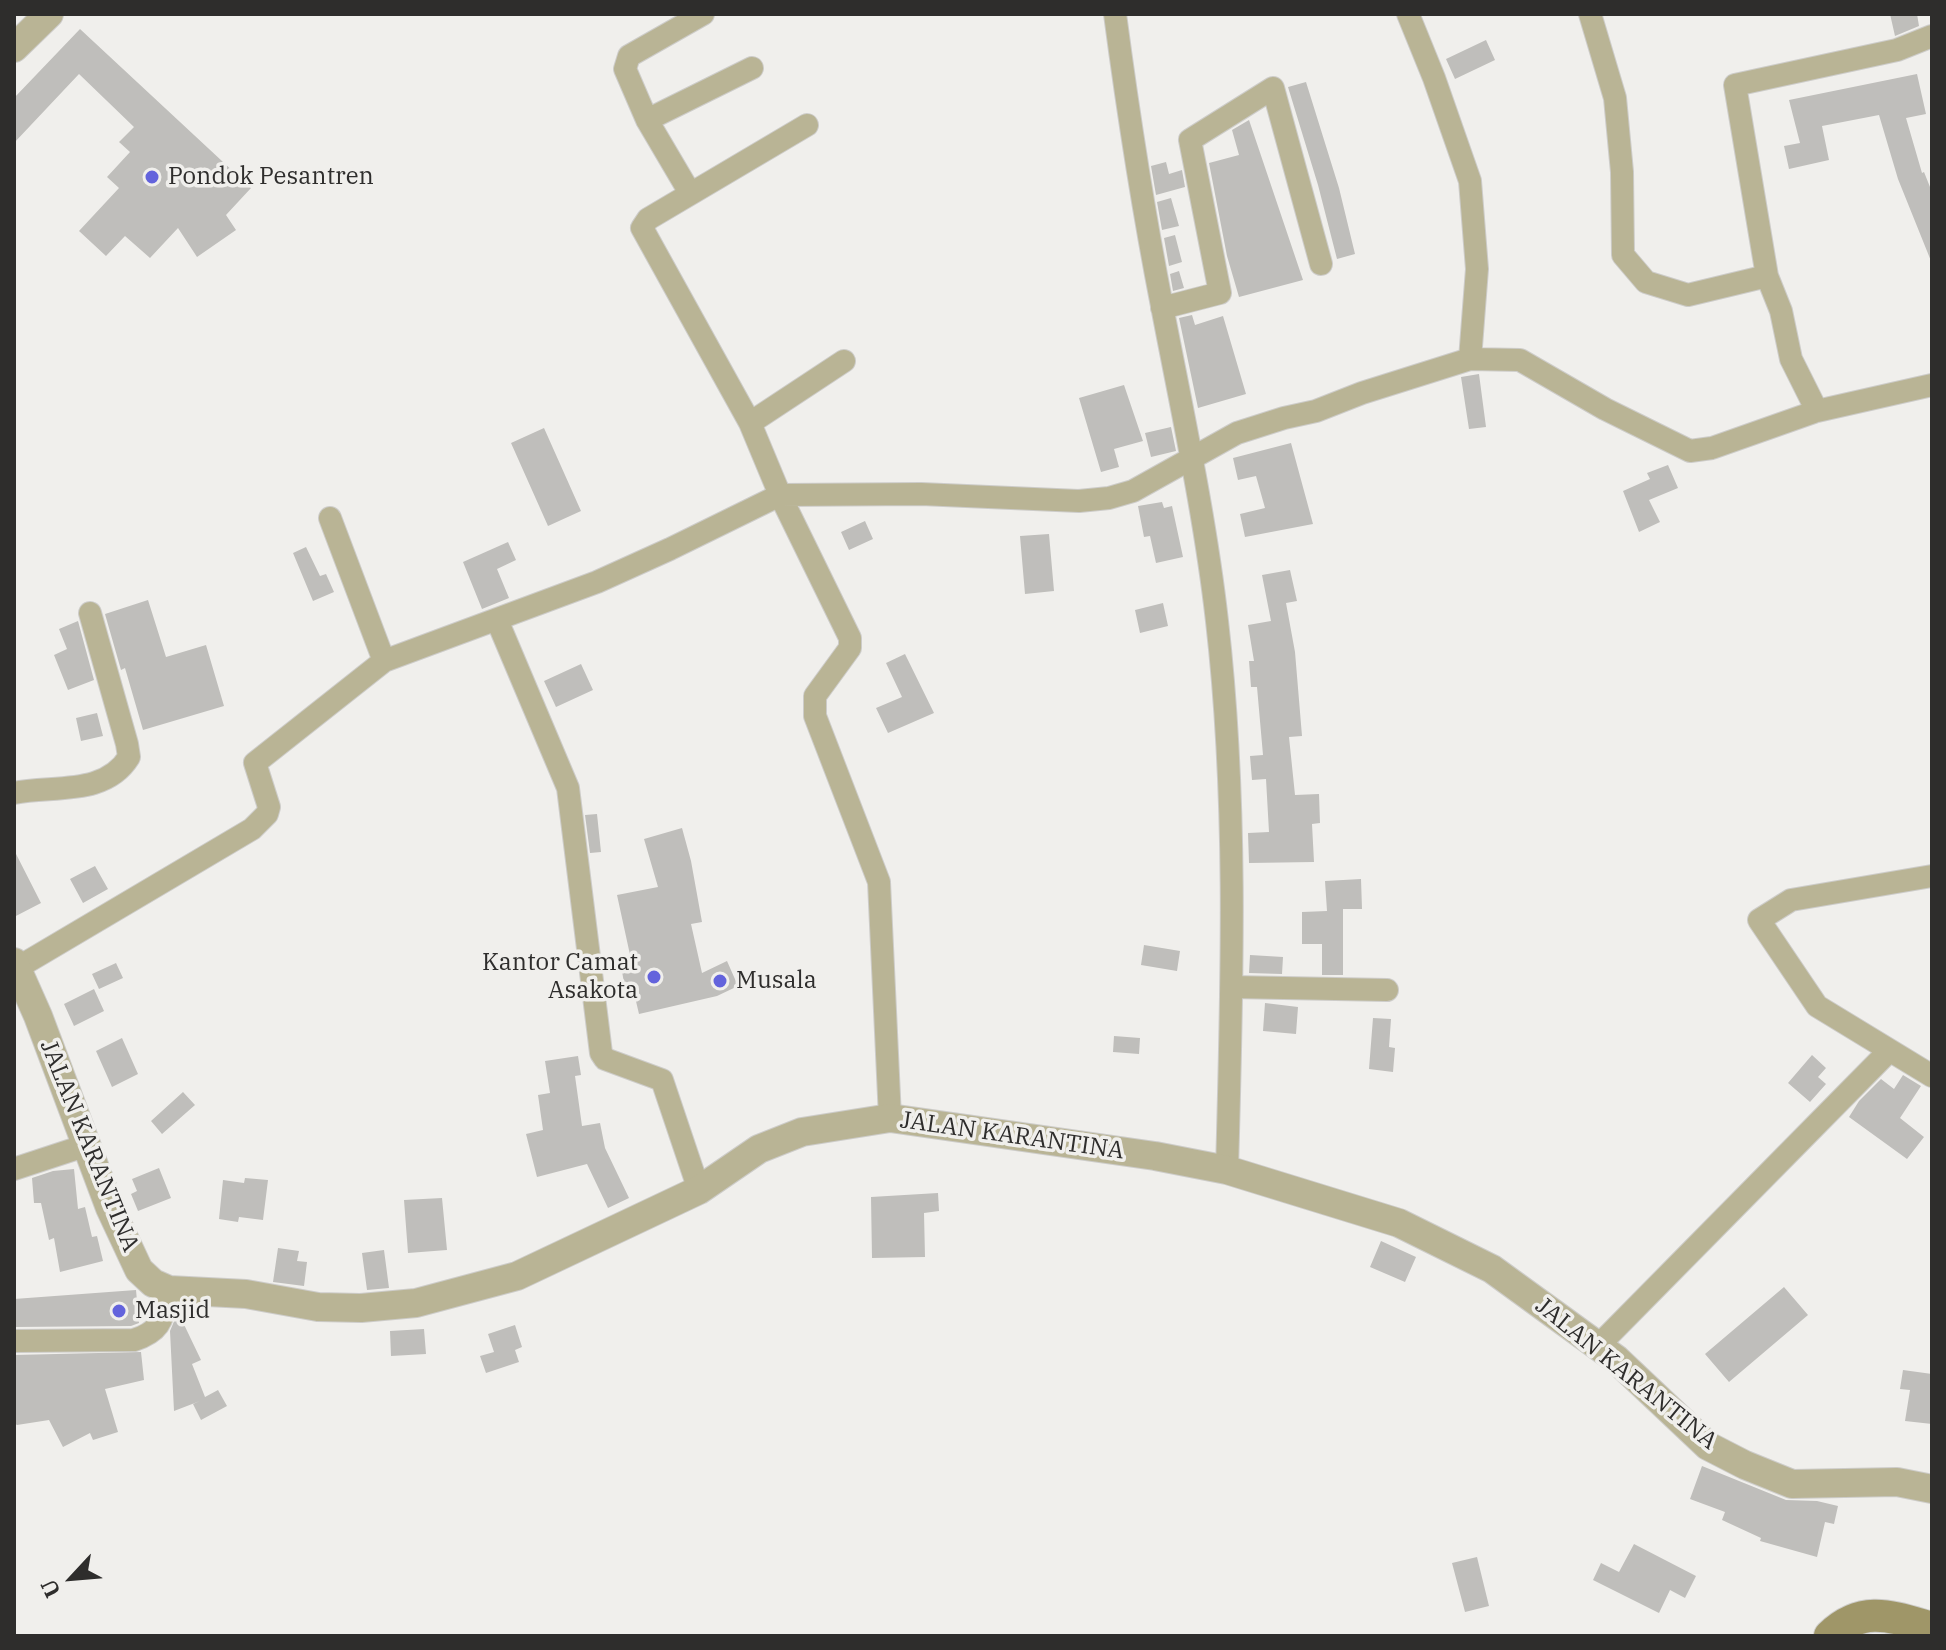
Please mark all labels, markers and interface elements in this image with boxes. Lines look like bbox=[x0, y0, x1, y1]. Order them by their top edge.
place label: Pondok Pesantren bbox=[168, 163, 374, 191]
marker: Pondok Pesantren bbox=[143, 168, 161, 186]
place label: Kantor Camat Asakota bbox=[482, 949, 638, 1005]
place label: Musala bbox=[736, 967, 817, 995]
marker: Kantor Camat Asakota bbox=[645, 968, 663, 986]
marker: Musala bbox=[711, 972, 729, 990]
street label: JALAN KARANTINA bbox=[33, 1036, 145, 1256]
street label: JALAN KARANTINA bbox=[898, 1106, 1126, 1166]
street label: JALAN KARANTINA bbox=[1529, 1292, 1723, 1456]
place label: Masjid bbox=[135, 1297, 210, 1325]
marker: Masjid bbox=[110, 1302, 128, 1320]
north arrow bbox=[32, 1538, 112, 1618]
text: U bbox=[33, 1575, 67, 1603]

